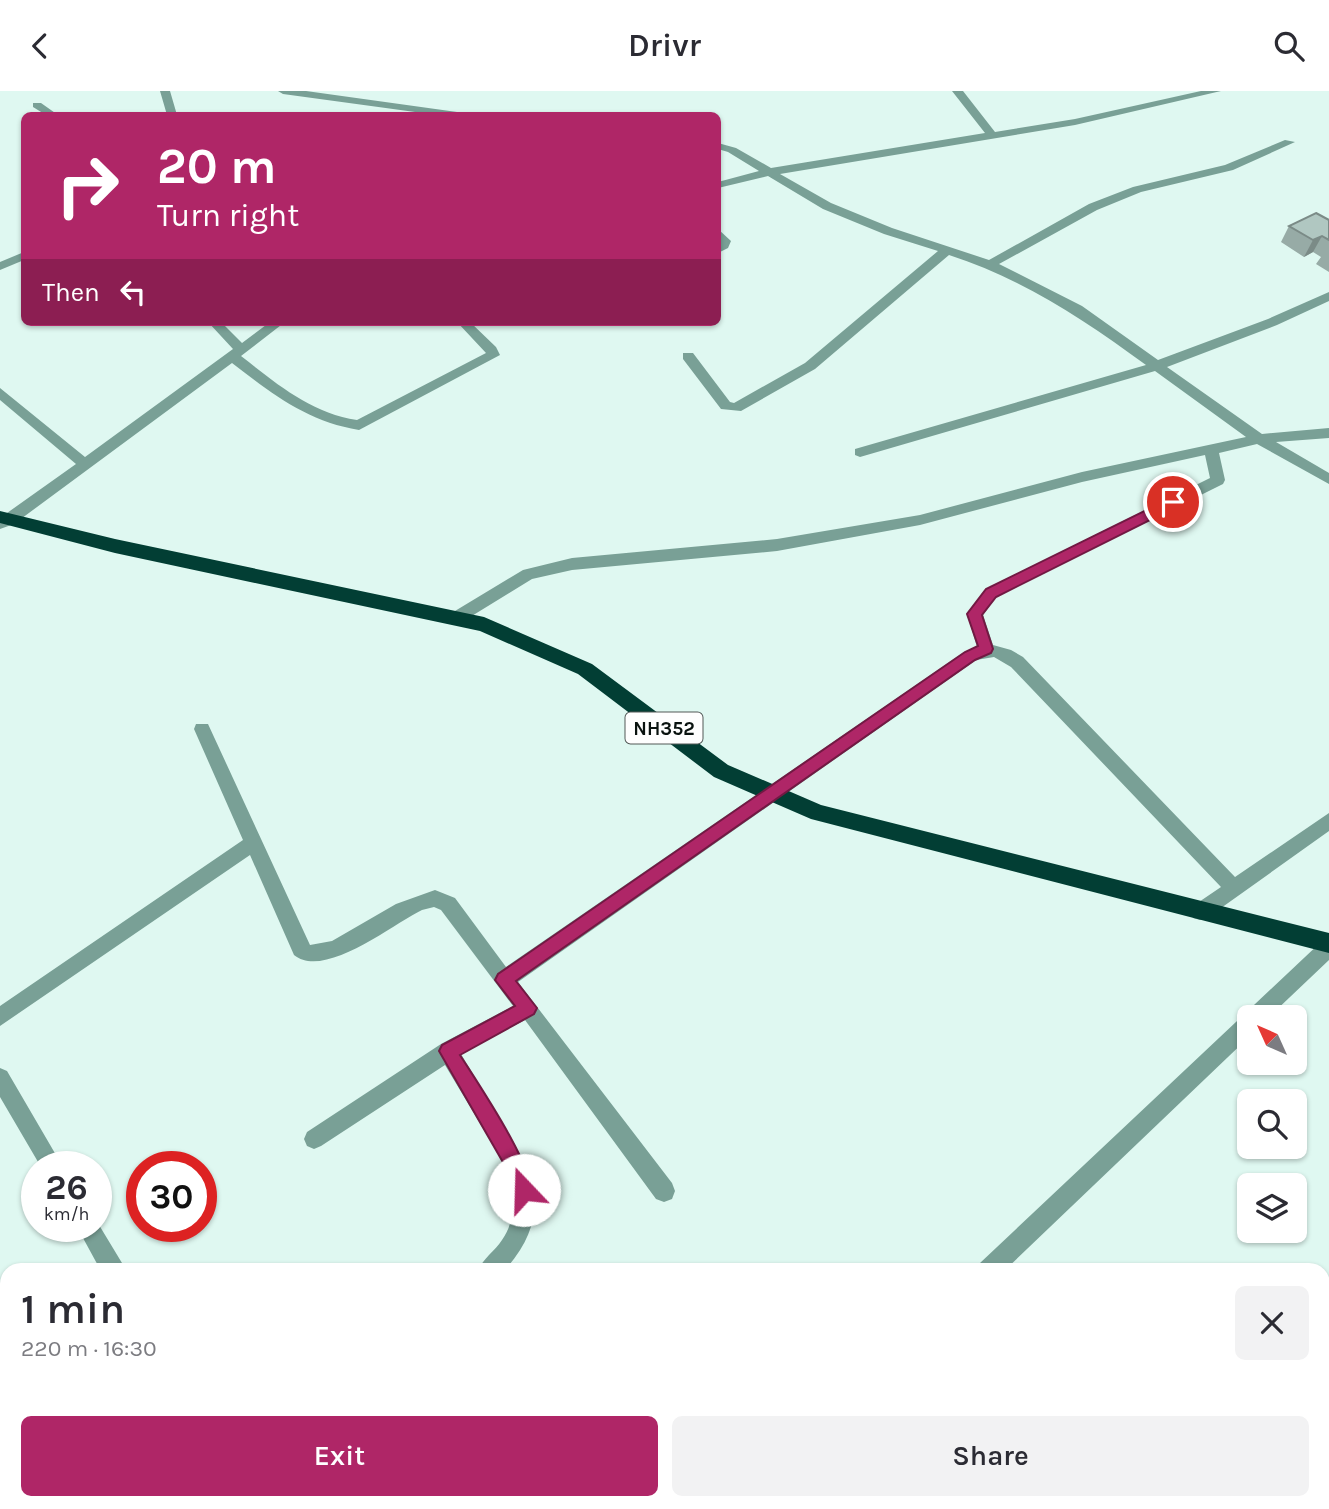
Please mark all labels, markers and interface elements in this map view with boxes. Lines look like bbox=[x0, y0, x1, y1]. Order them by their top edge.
icon: back bbox=[21, 27, 59, 65]
text: Drivr bbox=[628, 27, 701, 64]
icon: search bbox=[1270, 27, 1308, 65]
text: 20 m bbox=[157, 138, 277, 195]
icon: right bbox=[42, 140, 133, 231]
text: Turn right bbox=[157, 197, 299, 234]
icon: left bbox=[114, 273, 152, 311]
text: Then bbox=[42, 277, 100, 308]
pin bbox=[1143, 472, 1203, 532]
icon: arrive bbox=[1154, 483, 1192, 521]
road number: NH352 bbox=[626, 713, 702, 743]
north arrow bbox=[1237, 1005, 1307, 1075]
map controls bbox=[1237, 1005, 1307, 1243]
button: search bbox=[1237, 1089, 1307, 1159]
speed limit sign: 30 bbox=[126, 1151, 217, 1242]
position arrow bbox=[487, 1153, 561, 1227]
text: 26 bbox=[45, 1167, 88, 1208]
button: layers bbox=[1237, 1173, 1307, 1243]
text: km/h bbox=[44, 1203, 89, 1225]
text: 1 min bbox=[21, 1284, 125, 1334]
button: close bbox=[1235, 1286, 1309, 1360]
text: 220 m · 16:30 bbox=[21, 1335, 157, 1362]
button: Exit bbox=[21, 1416, 658, 1496]
button: Share bbox=[672, 1416, 1309, 1496]

